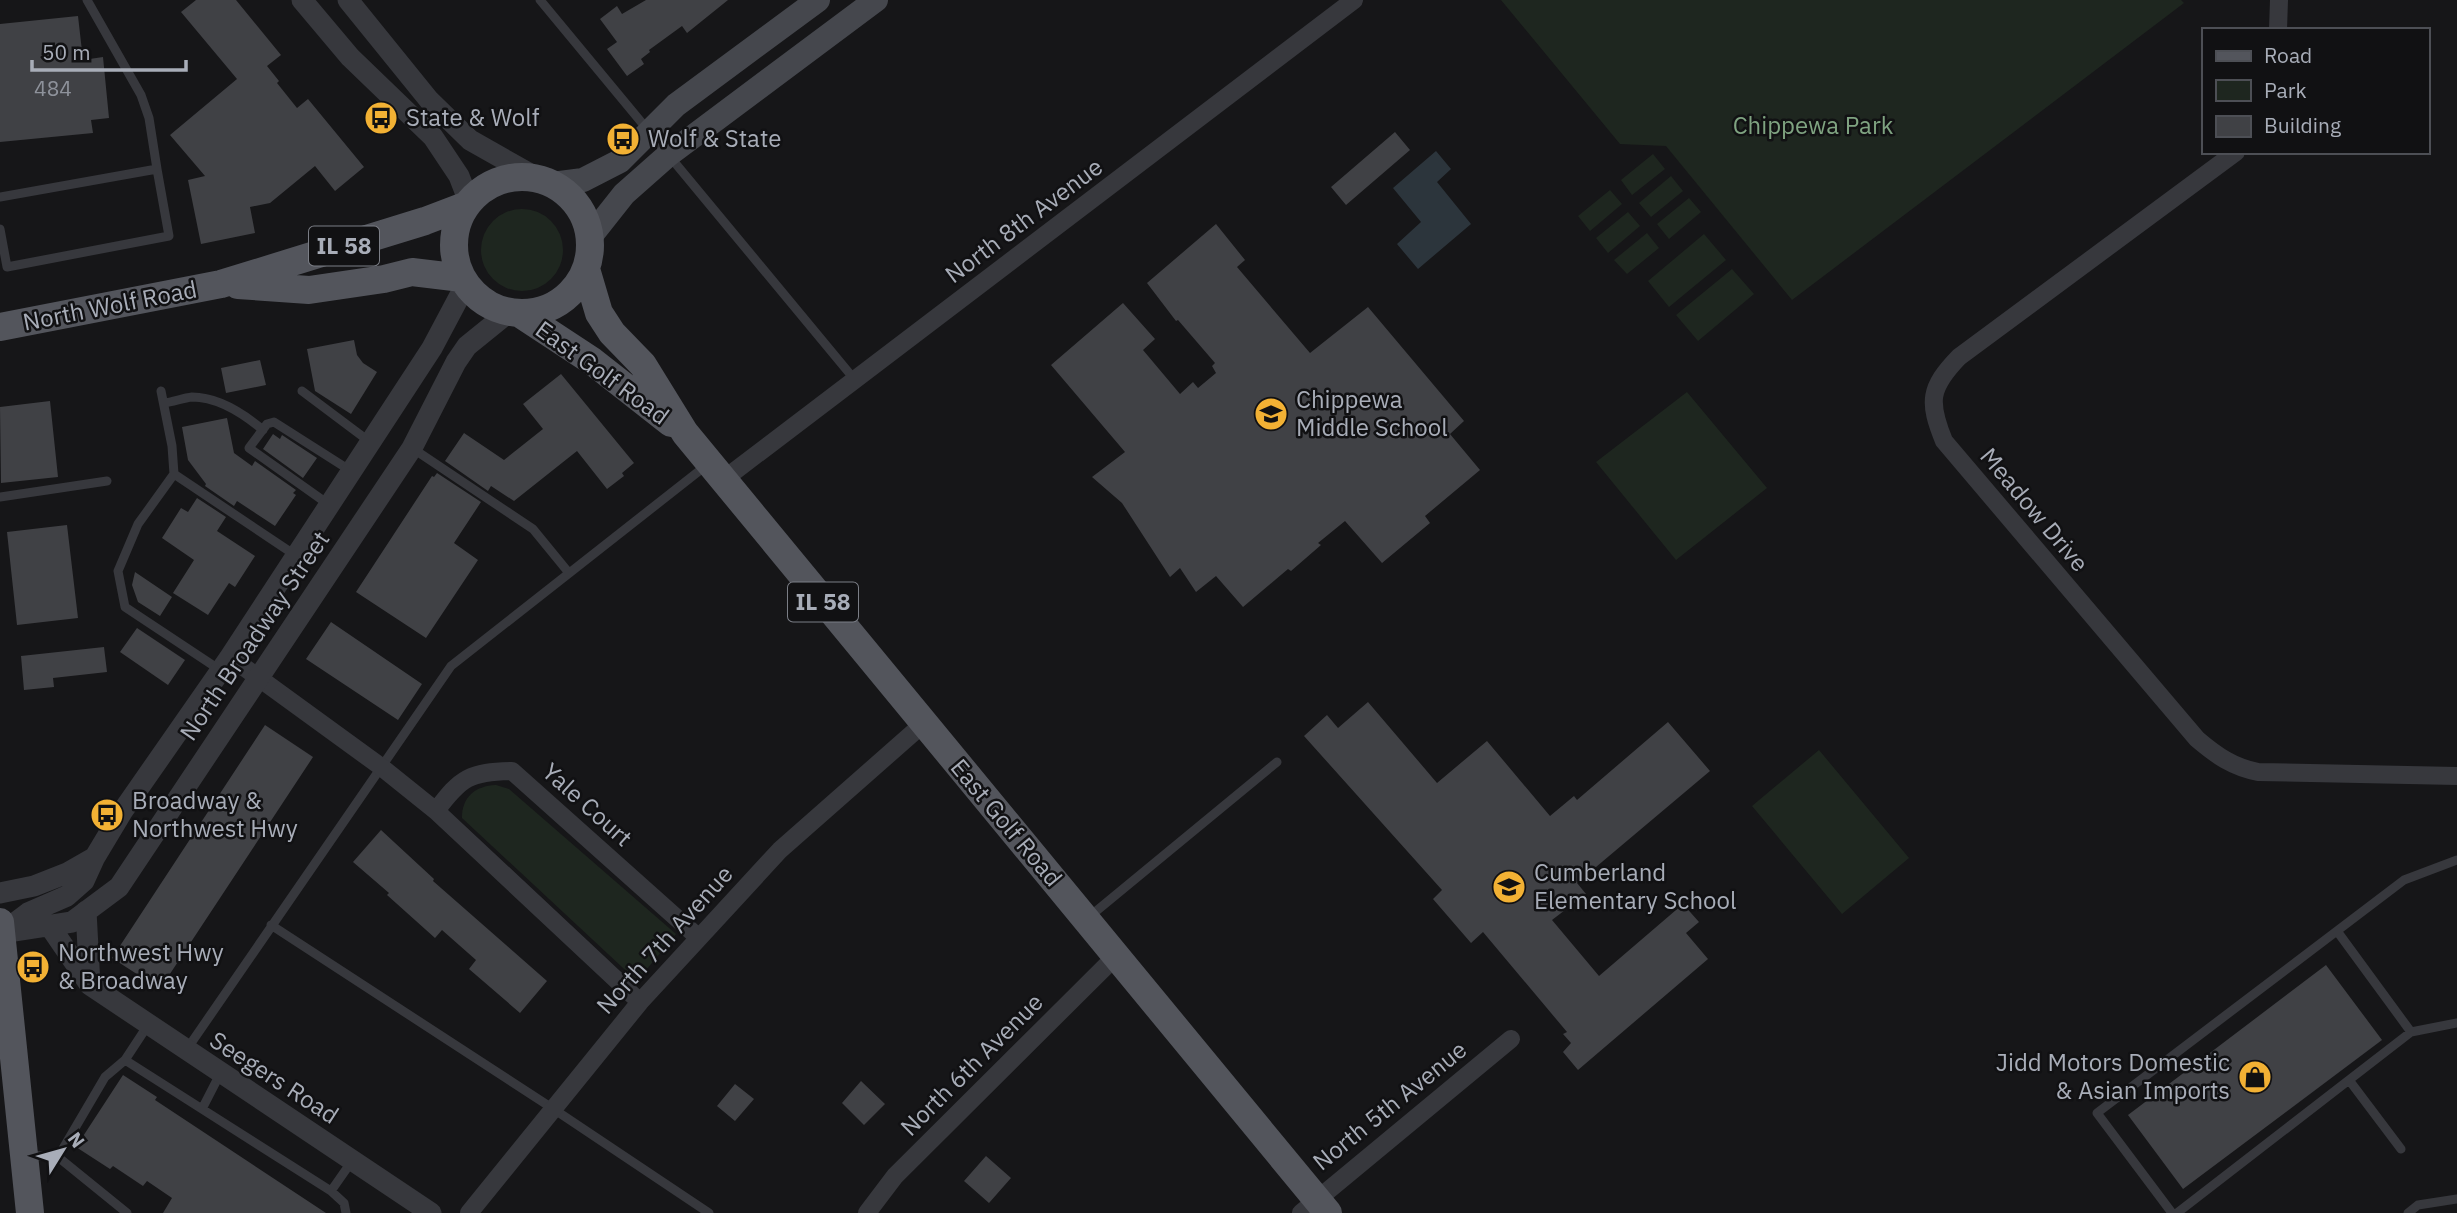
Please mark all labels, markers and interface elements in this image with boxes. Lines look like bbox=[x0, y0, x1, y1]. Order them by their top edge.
scale bar bbox=[32, 28, 186, 72]
legend bbox=[2202, 28, 2429, 154]
text: 50 m bbox=[42, 38, 91, 66]
text: Road bbox=[2264, 41, 2312, 69]
house number: 484 bbox=[34, 74, 72, 102]
text: Park bbox=[2264, 76, 2307, 104]
bus stop icon: State & Wolf bbox=[362, 99, 400, 137]
place label: State & Wolf bbox=[406, 101, 540, 133]
park label: Chippewa Park bbox=[1733, 109, 1894, 141]
text: Building bbox=[2264, 111, 2341, 139]
bus stop icon: Wolf & State bbox=[604, 120, 642, 158]
place label: Wolf & State bbox=[648, 122, 781, 154]
street label: North 8th Avenue bbox=[938, 150, 1109, 290]
road number: IL 58 bbox=[309, 227, 379, 266]
street label: North Wolf Road bbox=[20, 272, 200, 338]
street label: East Golf Road bbox=[529, 313, 676, 431]
place label: Chippewa Middle School bbox=[1296, 383, 1448, 443]
school or university icon: Chippewa Middle School bbox=[1252, 395, 1290, 433]
street label: Meadow Drive bbox=[1973, 441, 2096, 578]
street label: North Broadway Street bbox=[172, 525, 336, 746]
road number: IL 58 bbox=[788, 582, 858, 622]
street label: East Golf Road bbox=[944, 752, 1070, 893]
street label: Yale Court bbox=[536, 755, 639, 853]
place label: Broadway & Northwest Hwy bbox=[132, 784, 298, 844]
bus stop icon: Broadway & Northwest Hwy bbox=[88, 796, 126, 834]
place label: Cumberland Elementary School bbox=[1534, 856, 1736, 916]
street label: North 7th Avenue bbox=[589, 858, 739, 1020]
school or university icon: Cumberland Elementary School bbox=[1490, 868, 1528, 906]
place label: Northwest Hwy & Broadway bbox=[58, 936, 224, 996]
bus stop icon: Northwest Hwy & Broadway bbox=[14, 948, 52, 986]
street label: North 6th Avenue bbox=[893, 986, 1050, 1143]
street label: Seegers Road bbox=[204, 1024, 345, 1131]
street label: North 5th Avenue bbox=[1306, 1033, 1473, 1177]
place label: Jidd Motors Domestic & Asian Imports bbox=[1996, 1046, 2230, 1106]
shop icon: Jidd Motors Domestic & Asian Imports bbox=[2236, 1058, 2274, 1096]
north arrow bbox=[28, 1115, 98, 1185]
text: N bbox=[63, 1127, 90, 1152]

